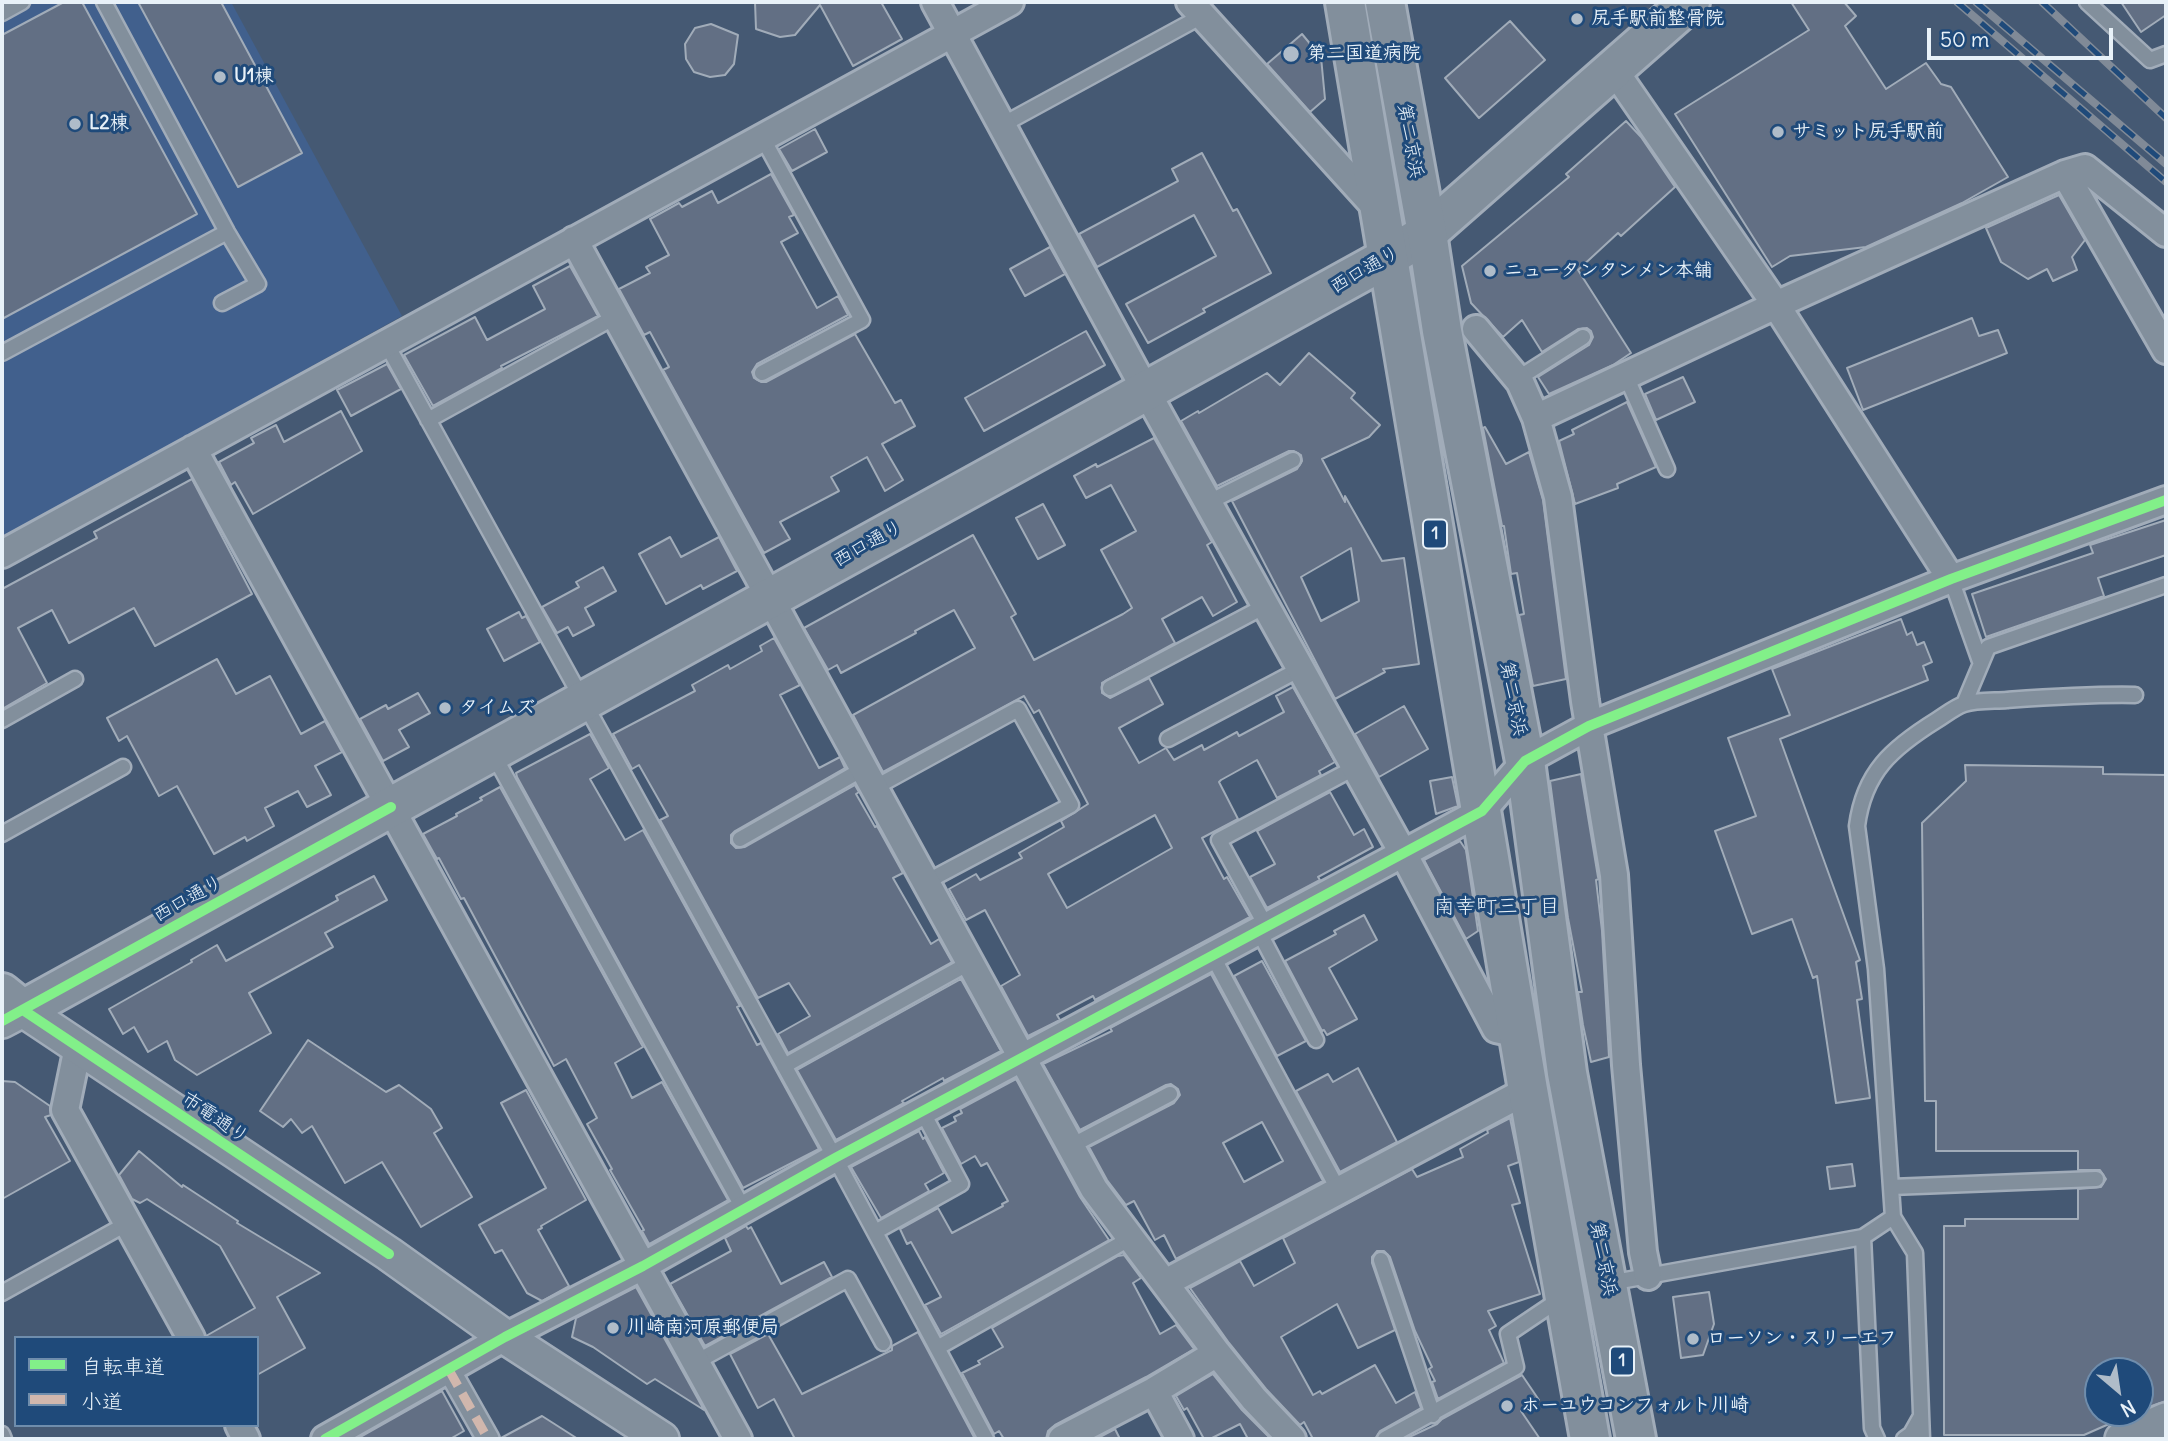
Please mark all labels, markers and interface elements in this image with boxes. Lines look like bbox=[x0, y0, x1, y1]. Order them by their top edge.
place label: 尻手駅前整骨院 bbox=[1591, 8, 1724, 30]
marker: 尻手駅前整骨院 bbox=[1569, 11, 1585, 27]
scale bar bbox=[1930, 14, 2116, 58]
text: 50 m bbox=[1940, 26, 1989, 53]
place label: 第二国道病院 bbox=[1307, 43, 1421, 65]
marker: 第二国道病院 bbox=[1281, 44, 1301, 64]
place label: U1棟 bbox=[234, 66, 274, 88]
marker: U1棟 bbox=[212, 69, 228, 85]
street label: 第二京浜 bbox=[1392, 102, 1428, 180]
place label: L2棟 bbox=[89, 113, 129, 135]
marker: L2棟 bbox=[67, 116, 83, 132]
place label: サミット尻手駅前 bbox=[1792, 121, 1944, 143]
marker: サミット尻手駅前 bbox=[1770, 124, 1786, 140]
street label: 西口通り bbox=[1326, 241, 1404, 299]
place label: ニュータンタンメン本舗 bbox=[1504, 260, 1713, 282]
marker: ニュータンタンメン本舗 bbox=[1482, 263, 1498, 279]
street label: 西口通り bbox=[829, 516, 907, 572]
road number: 1 bbox=[1423, 520, 1447, 548]
street label: 第二京浜 bbox=[1495, 660, 1531, 738]
place label: タイムズ bbox=[459, 697, 535, 719]
marker: タイムズ bbox=[437, 700, 453, 716]
street label: 西口通り bbox=[149, 871, 227, 927]
district label: 南幸町三丁目 bbox=[1434, 894, 1560, 920]
street label: 市電通り bbox=[177, 1087, 253, 1149]
street label: 第二京浜 bbox=[1585, 1220, 1621, 1298]
place label: 川崎南河原郵便局 bbox=[627, 1317, 779, 1339]
marker: 川崎南河原郵便局 bbox=[605, 1320, 621, 1336]
place label: ローソン・スリーエフ bbox=[1707, 1328, 1897, 1350]
marker: ローソン・スリーエフ bbox=[1685, 1331, 1701, 1347]
legend bbox=[14, 1336, 259, 1427]
road number: 1 bbox=[1610, 1346, 1634, 1376]
text: 自転車道 bbox=[81, 1353, 165, 1380]
north arrow bbox=[2084, 1357, 2154, 1427]
text: 小道 bbox=[81, 1388, 123, 1415]
place label: ホーユウコンフォルト川崎 bbox=[1521, 1395, 1749, 1417]
text: N bbox=[2117, 1395, 2140, 1422]
marker: ホーユウコンフォルト川崎 bbox=[1499, 1398, 1515, 1414]

